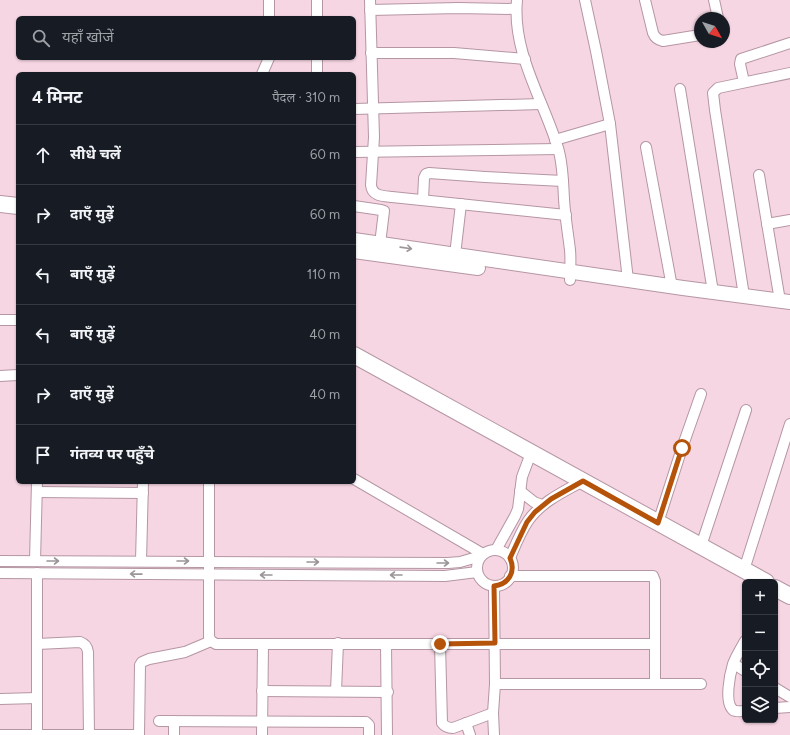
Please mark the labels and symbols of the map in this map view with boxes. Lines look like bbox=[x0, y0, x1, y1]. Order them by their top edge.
north arrow bbox=[694, 12, 730, 48]
one-way arrow bbox=[399, 244, 412, 252]
route start bbox=[673, 439, 691, 457]
one-way arrow bbox=[46, 557, 59, 565]
one-way arrow bbox=[176, 557, 189, 565]
one-way arrow bbox=[306, 558, 319, 566]
one-way arrow bbox=[436, 559, 449, 567]
one-way arrow bbox=[130, 570, 143, 578]
one-way arrow bbox=[260, 571, 273, 579]
one-way arrow bbox=[390, 571, 403, 579]
route end bbox=[431, 635, 449, 653]

